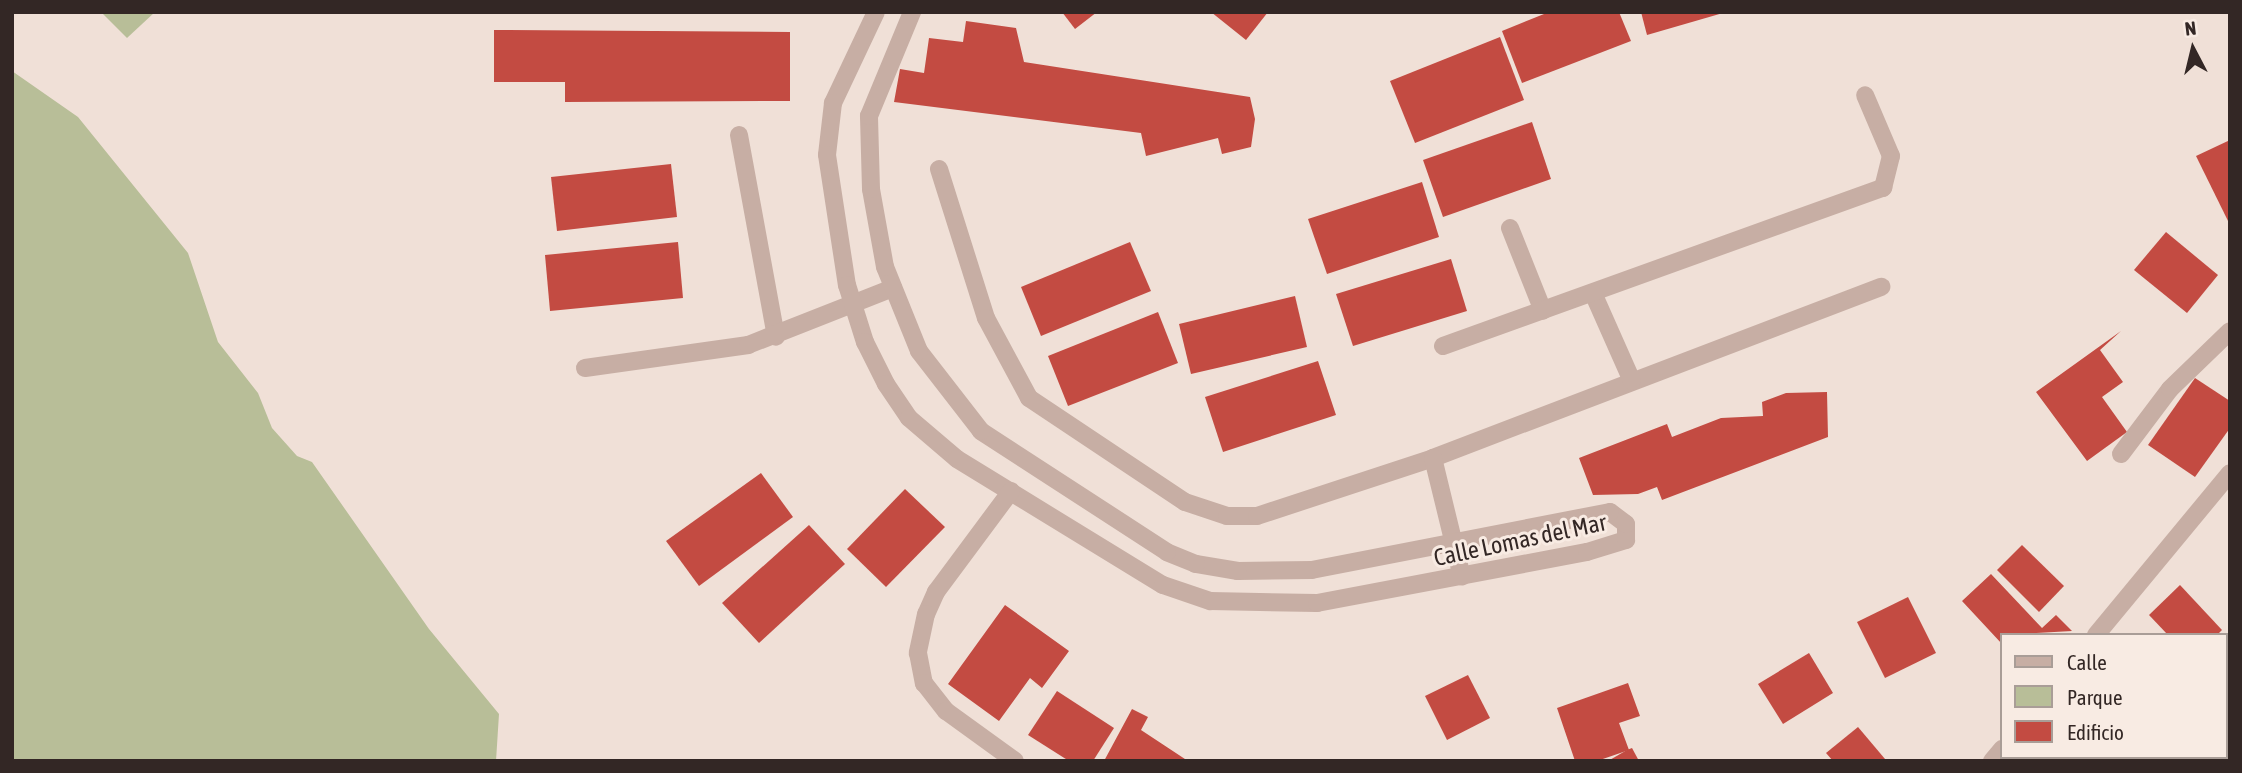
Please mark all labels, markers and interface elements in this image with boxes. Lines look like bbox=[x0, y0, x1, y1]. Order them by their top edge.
north arrow bbox=[2158, 14, 2228, 84]
text: N bbox=[2184, 17, 2197, 40]
street label: Calle Lomas del Mar bbox=[1431, 508, 1609, 572]
legend bbox=[2000, 633, 2228, 759]
text: Calle bbox=[2067, 650, 2107, 674]
text: Parque bbox=[2067, 685, 2122, 709]
text: Edificio bbox=[2067, 720, 2124, 744]

